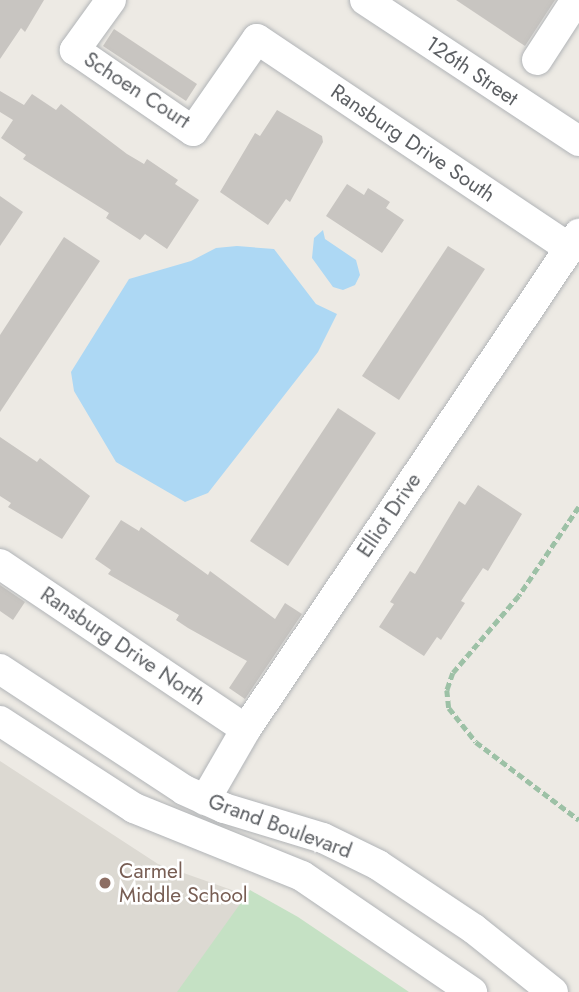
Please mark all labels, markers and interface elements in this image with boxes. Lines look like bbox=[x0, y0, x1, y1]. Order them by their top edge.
street label: 126th Street bbox=[421, 31, 523, 111]
street label: Schoen Court bbox=[79, 46, 195, 134]
street label: Ransburg Drive South bbox=[326, 79, 500, 207]
street label: Elliot Drive bbox=[352, 468, 426, 562]
street label: Ransburg Drive North bbox=[36, 581, 210, 711]
street label: Grand Boulevard bbox=[205, 788, 355, 864]
place label: Carmel Middle School bbox=[119, 858, 248, 908]
marker: Carmel Middle School bbox=[97, 875, 113, 891]

